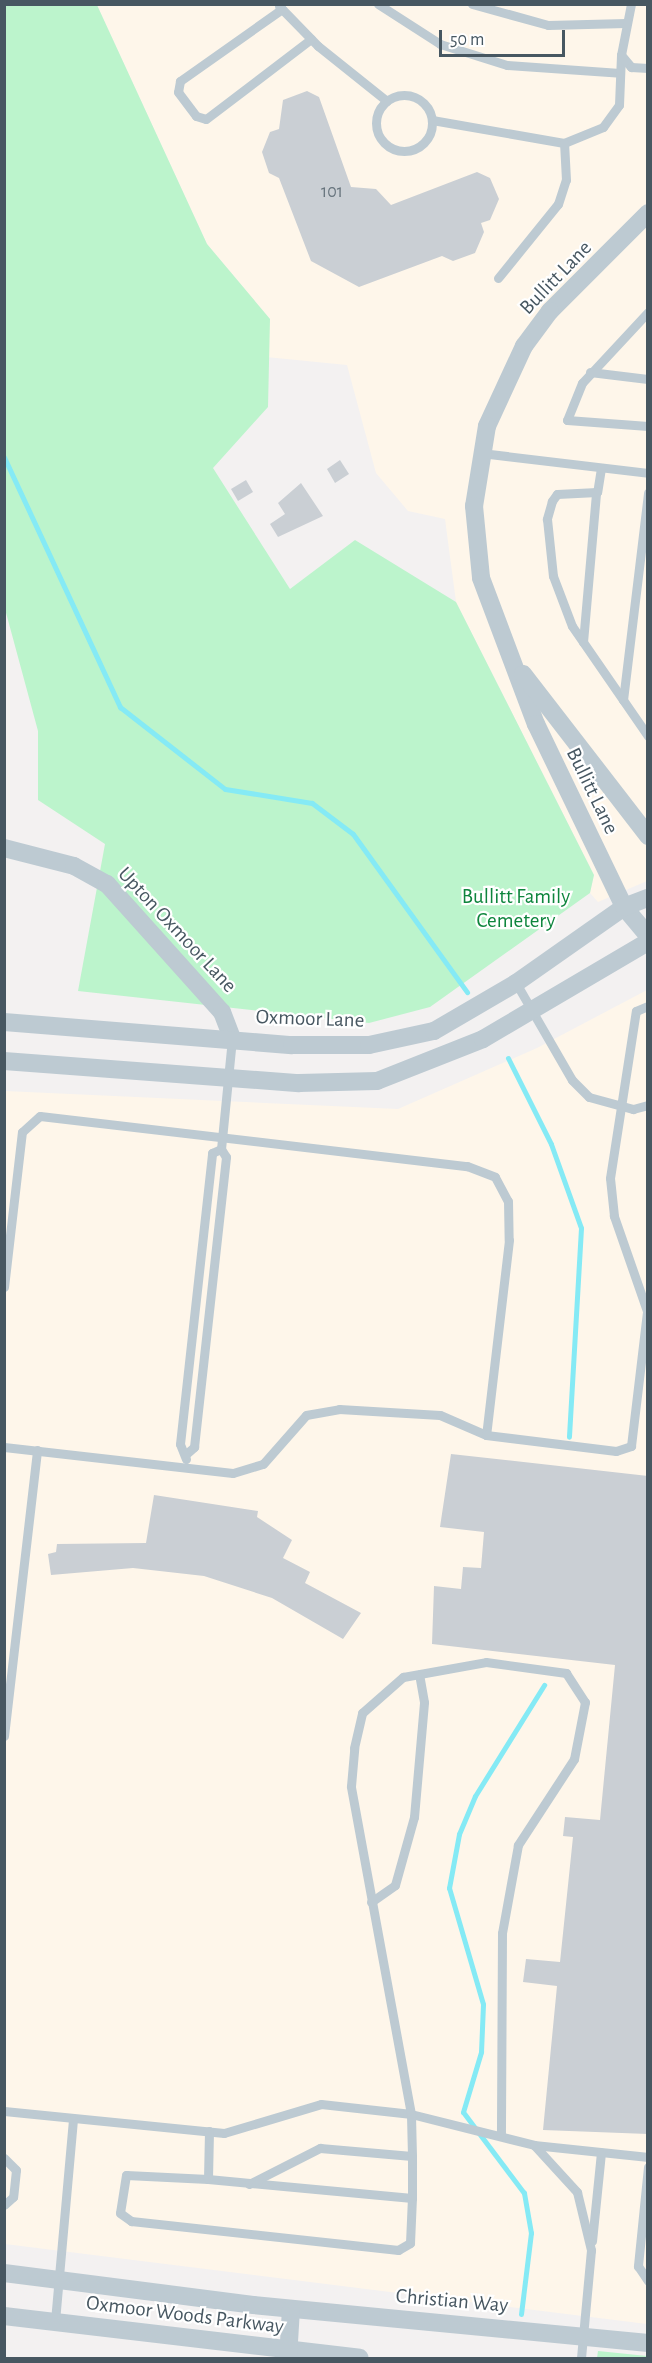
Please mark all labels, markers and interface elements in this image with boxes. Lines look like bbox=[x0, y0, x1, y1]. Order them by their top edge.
scale bar bbox=[442, 18, 568, 56]
text: 50 m bbox=[450, 31, 484, 49]
house number: 101 bbox=[321, 181, 343, 203]
street label: Bullitt Lane bbox=[515, 236, 597, 320]
street label: Bullitt Lane bbox=[560, 744, 624, 838]
street label: Upton Oxmoor Lane bbox=[112, 862, 242, 998]
park label: Bullitt Family Cemetery bbox=[462, 884, 570, 934]
street label: Oxmoor Lane bbox=[255, 1005, 365, 1033]
street label: Christian Way bbox=[395, 2284, 509, 2318]
street label: Oxmoor Woods Parkway bbox=[85, 2290, 285, 2340]

